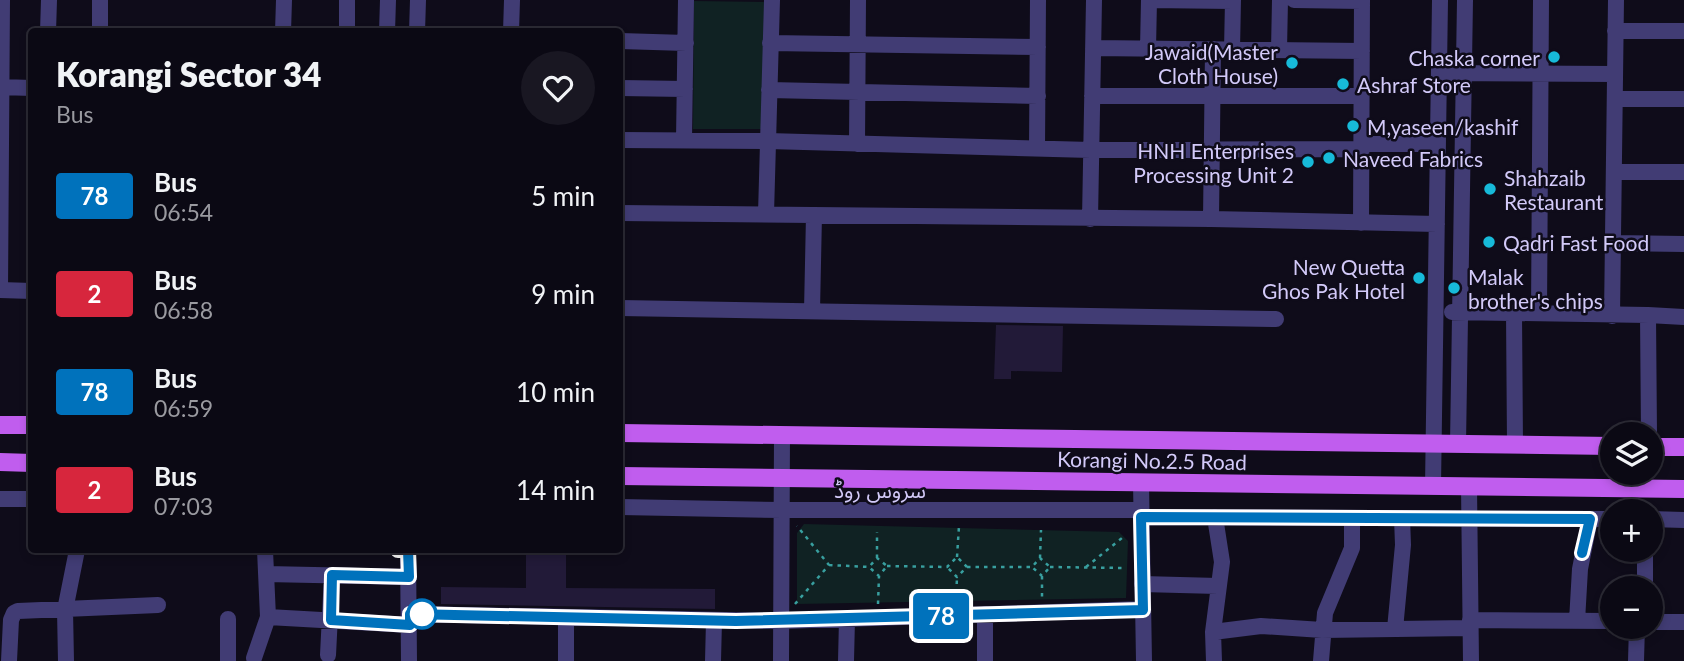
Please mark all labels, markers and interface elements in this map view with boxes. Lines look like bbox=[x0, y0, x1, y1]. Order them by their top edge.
place label: Jawaid(Master Cloth House) bbox=[1145, 39, 1278, 88]
place label: Chaska corner bbox=[1408, 45, 1540, 70]
marker: Chaska corner bbox=[1546, 49, 1562, 65]
button: heart bbox=[521, 51, 595, 125]
text: Korangi Sector 34 bbox=[56, 54, 321, 94]
marker: Jawaid(Master Cloth House) bbox=[1284, 55, 1300, 71]
place label: Ashraf Store bbox=[1357, 72, 1471, 97]
marker: Ashraf Store bbox=[1335, 76, 1351, 92]
text: Bus bbox=[56, 100, 93, 128]
place label: M,yaseen/kashif bbox=[1367, 114, 1519, 139]
marker: M,yaseen/kashif bbox=[1345, 118, 1361, 134]
place label: HNH Enterprises Processing Unit 2 bbox=[1133, 138, 1294, 187]
place label: Naveed Fabrics bbox=[1343, 146, 1483, 171]
marker: Naveed Fabrics bbox=[1321, 150, 1337, 166]
marker: HNH Enterprises Processing Unit 2 bbox=[1300, 154, 1316, 170]
place label: Shahzaib Restaurant bbox=[1504, 165, 1604, 214]
text: Bus bbox=[154, 166, 197, 198]
text: 5 min bbox=[531, 180, 595, 212]
text: 78 bbox=[81, 181, 108, 210]
marker: Shahzaib Restaurant bbox=[1482, 181, 1498, 197]
text: 06:54 bbox=[154, 198, 213, 226]
place label: Qadri Fast Food bbox=[1503, 230, 1649, 255]
marker: Qadri Fast Food bbox=[1481, 234, 1497, 250]
place label: New Quetta Ghos Pak Hotel bbox=[1262, 254, 1405, 303]
text: Bus bbox=[154, 264, 197, 296]
place label: Malak brother's chips bbox=[1468, 264, 1603, 313]
marker: New Quetta Ghos Pak Hotel bbox=[1411, 270, 1427, 286]
text: 9 min bbox=[531, 278, 595, 310]
text: 2 bbox=[88, 279, 101, 308]
marker: Malak brother's chips bbox=[1446, 280, 1462, 296]
text: 06:58 bbox=[154, 296, 213, 324]
text: Bus bbox=[154, 362, 197, 394]
text: 10 min bbox=[516, 376, 595, 408]
text: 78 bbox=[81, 377, 108, 406]
text: 06:59 bbox=[154, 394, 213, 422]
map controls bbox=[1600, 422, 1663, 639]
button: layers bbox=[1600, 422, 1663, 485]
street label: Korangi No.2.5 Road bbox=[1057, 446, 1247, 474]
text: Bus bbox=[154, 460, 197, 492]
text: 14 min bbox=[516, 474, 595, 506]
text: 2 bbox=[88, 475, 101, 504]
street label: سروس روڈ bbox=[834, 477, 926, 503]
text: 07:03 bbox=[154, 492, 213, 520]
button: + bbox=[1600, 499, 1663, 562]
button: − bbox=[1600, 576, 1663, 639]
line badge: 78 bbox=[909, 593, 972, 639]
unlabelled marker bbox=[407, 599, 437, 629]
text: 78 bbox=[927, 601, 955, 630]

